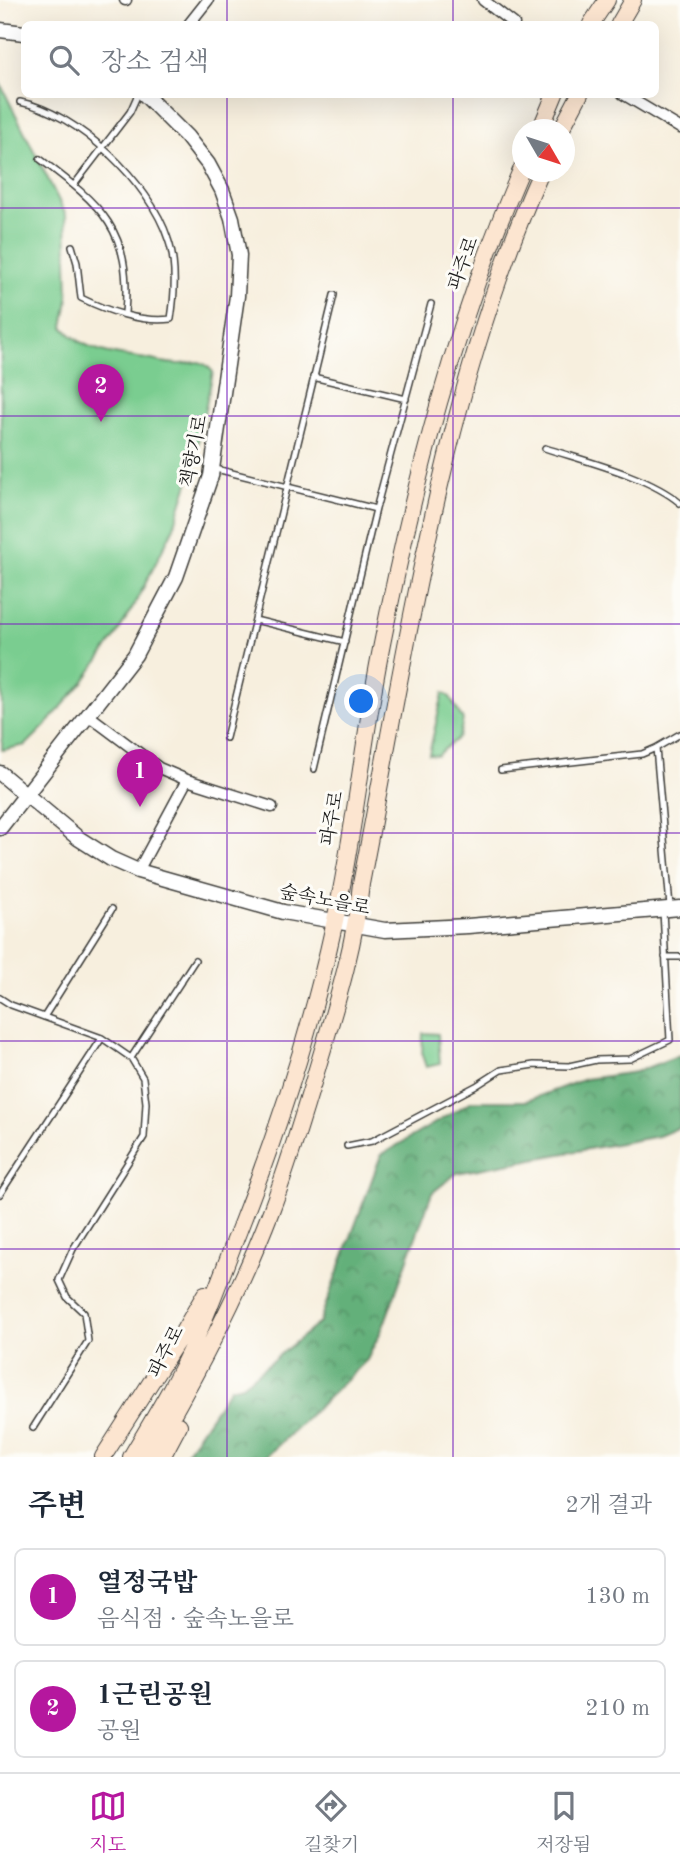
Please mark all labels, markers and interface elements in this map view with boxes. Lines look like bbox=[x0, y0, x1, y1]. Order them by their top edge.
search box bbox=[21, 21, 659, 98]
icon: search bbox=[45, 41, 83, 79]
text: 장소 검색 bbox=[101, 50, 209, 76]
north arrow bbox=[512, 119, 575, 182]
street label: 파주로 bbox=[444, 234, 483, 293]
pin: 2 bbox=[78, 364, 124, 422]
street label: 책향기로 bbox=[176, 413, 212, 489]
your location bbox=[344, 684, 378, 718]
pin: 1 bbox=[117, 749, 163, 807]
street label: 파주로 bbox=[317, 789, 348, 847]
street label: 숲속노을로 bbox=[278, 881, 372, 920]
street label: 파주로 bbox=[144, 1322, 188, 1381]
text: 주변 bbox=[28, 1492, 86, 1522]
text: 2개 결과 bbox=[566, 1494, 652, 1517]
text: 열정국밥 bbox=[97, 1571, 197, 1597]
text: 1 bbox=[46, 1585, 60, 1608]
text: 130 m bbox=[585, 1585, 650, 1608]
text: 음식점 · 숲속노을로 bbox=[97, 1608, 294, 1631]
text: 1근린공원 bbox=[97, 1683, 213, 1709]
text: 2 bbox=[46, 1697, 60, 1720]
text: 210 m bbox=[585, 1697, 650, 1720]
text: 공원 bbox=[97, 1720, 141, 1743]
tab: 지도 bbox=[89, 1787, 127, 1858]
tab: 길찾기 bbox=[304, 1787, 359, 1858]
tab: 저장됨 bbox=[536, 1787, 591, 1858]

